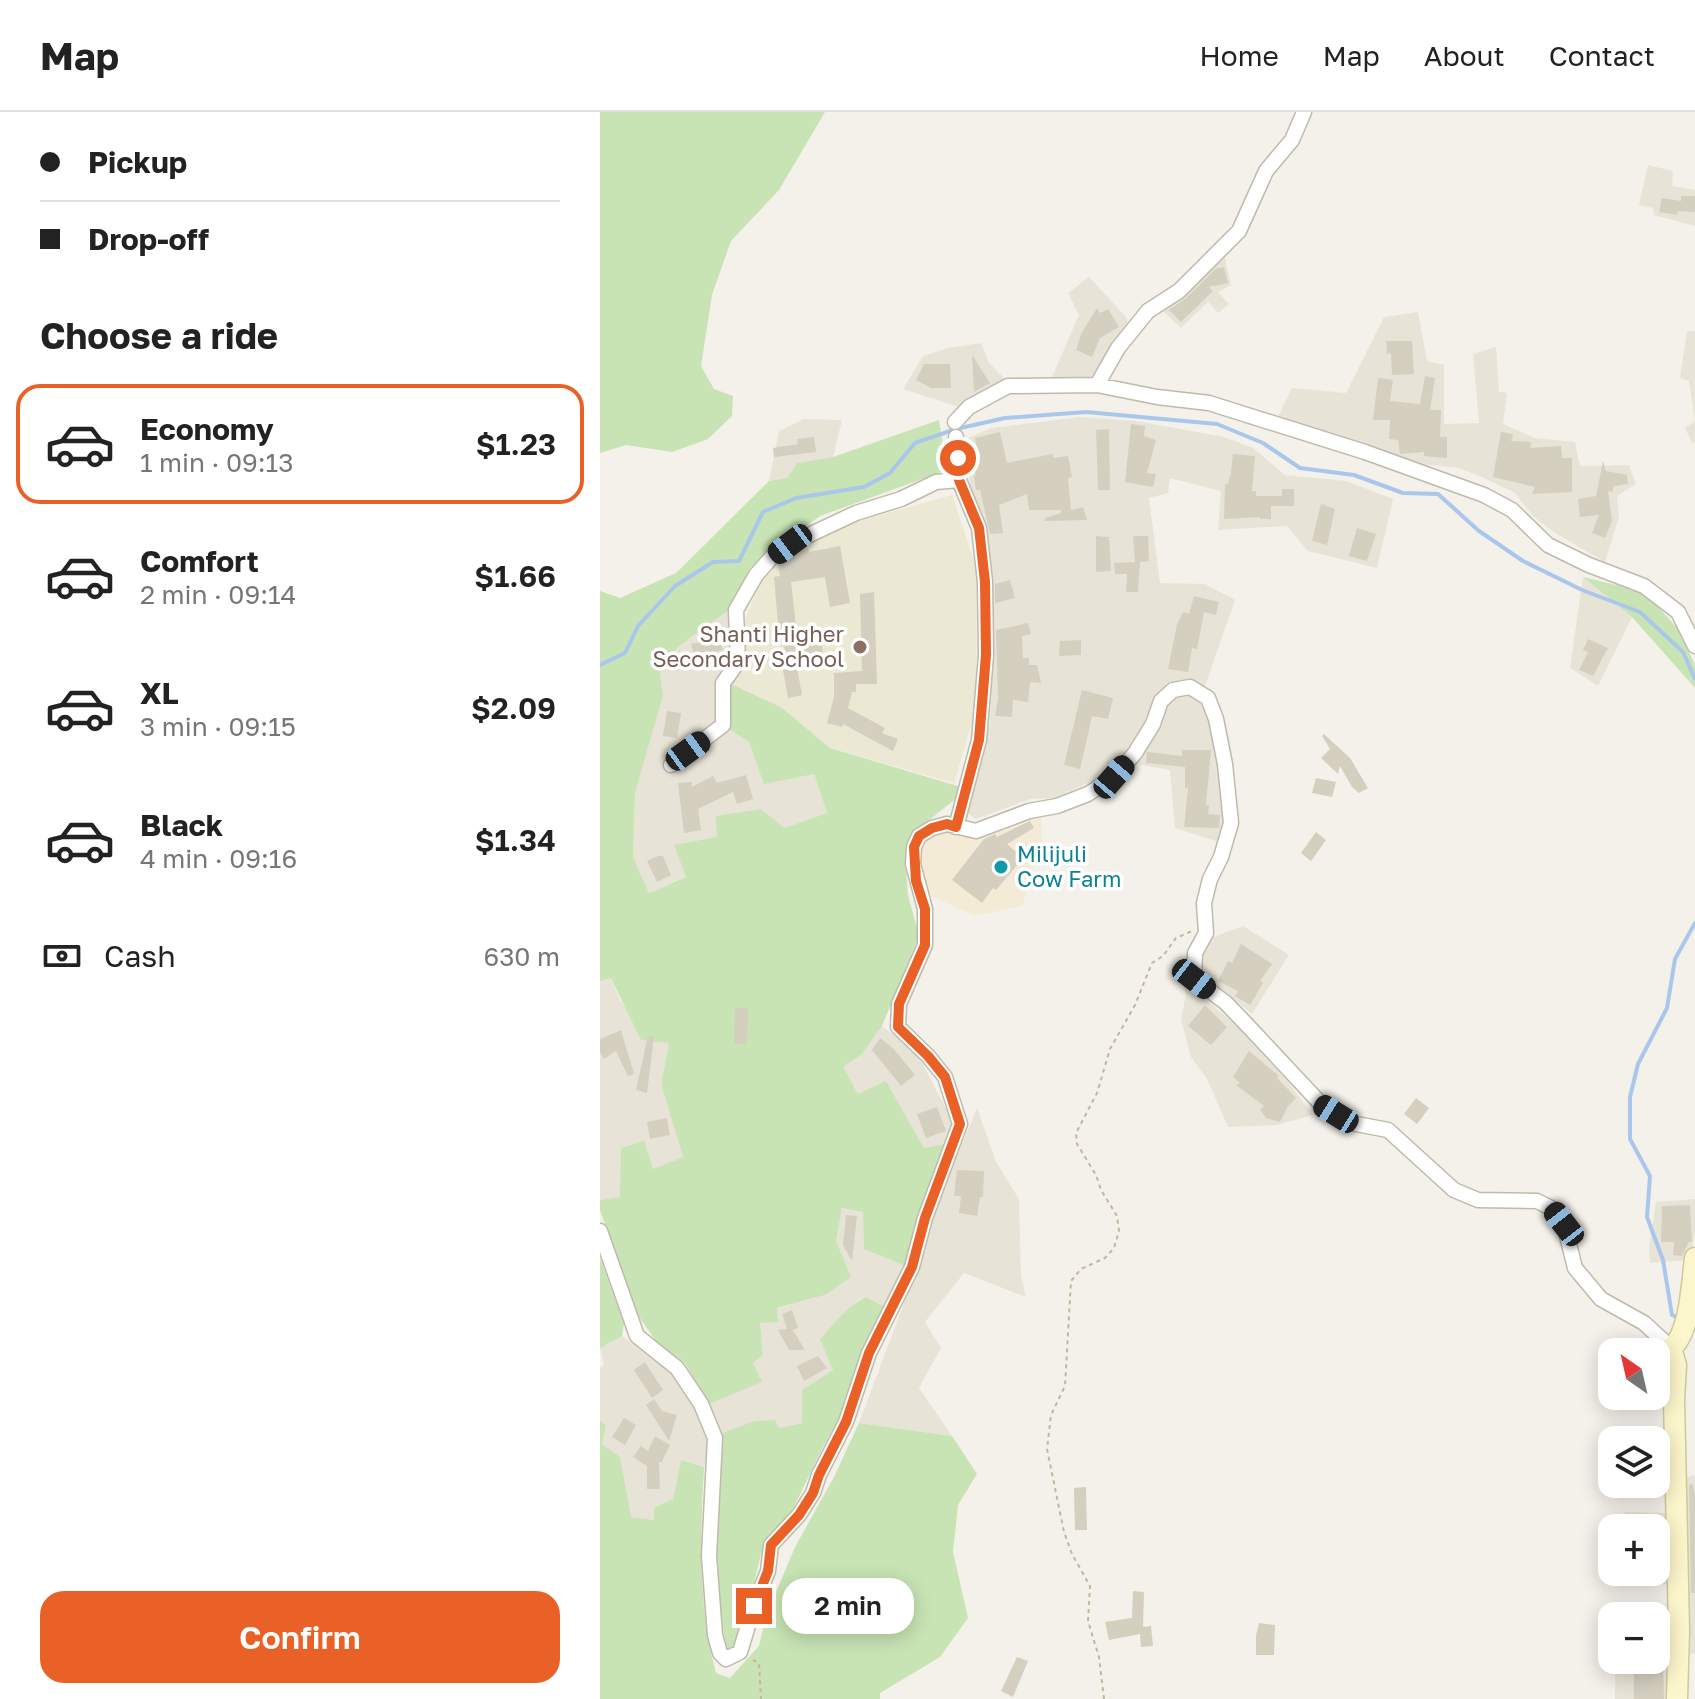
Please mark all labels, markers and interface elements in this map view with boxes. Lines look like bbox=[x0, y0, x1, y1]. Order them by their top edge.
text: Map bbox=[40, 33, 119, 78]
text: Home bbox=[1200, 39, 1279, 72]
text: Map bbox=[1323, 39, 1380, 72]
text: About bbox=[1424, 39, 1505, 72]
text: Contact bbox=[1549, 39, 1655, 72]
text: Pickup bbox=[88, 144, 187, 180]
text: Drop-off bbox=[88, 221, 209, 257]
text: Choose a ride bbox=[40, 314, 278, 357]
icon: car bbox=[44, 408, 116, 480]
text: Economy bbox=[140, 411, 274, 447]
text: $1.23 bbox=[476, 426, 556, 462]
route start bbox=[940, 440, 976, 476]
text: 1 min · 09:13 bbox=[140, 447, 293, 478]
car bbox=[764, 520, 816, 568]
icon: car bbox=[44, 540, 116, 612]
text: Comfort bbox=[140, 543, 259, 579]
text: $1.66 bbox=[474, 558, 556, 594]
text: 2 min · 09:14 bbox=[140, 579, 296, 610]
place label: Shanti Higher Secondary School bbox=[652, 620, 844, 672]
marker: Shanti Higher Secondary School bbox=[851, 638, 869, 656]
icon: car bbox=[44, 672, 116, 744]
text: XL bbox=[140, 675, 179, 711]
text: $2.09 bbox=[471, 690, 556, 726]
text: 3 min · 09:15 bbox=[140, 711, 296, 742]
car bbox=[662, 727, 714, 775]
car bbox=[1089, 751, 1139, 803]
icon: car bbox=[44, 804, 116, 876]
text: Black bbox=[140, 807, 223, 843]
text: $1.34 bbox=[475, 822, 556, 858]
place label: Milijuli Cow Farm bbox=[1017, 840, 1121, 892]
text: 4 min · 09:16 bbox=[140, 843, 297, 874]
marker: Milijuli Cow Farm bbox=[992, 858, 1010, 876]
icon: cash bbox=[40, 934, 84, 978]
text: Cash bbox=[104, 938, 176, 974]
text: 630 m bbox=[483, 941, 560, 972]
car bbox=[1168, 955, 1220, 1003]
car bbox=[1309, 1091, 1363, 1137]
car bbox=[1540, 1198, 1588, 1250]
north arrow bbox=[1598, 1338, 1670, 1410]
map controls bbox=[1598, 1338, 1670, 1674]
button: layers bbox=[1598, 1426, 1670, 1498]
button: + bbox=[1598, 1514, 1670, 1586]
callout: 2 min bbox=[782, 1578, 914, 1634]
route end bbox=[736, 1588, 772, 1624]
text: 2 min bbox=[814, 1590, 882, 1621]
button: Confirm bbox=[40, 1591, 560, 1683]
button: − bbox=[1598, 1602, 1670, 1674]

